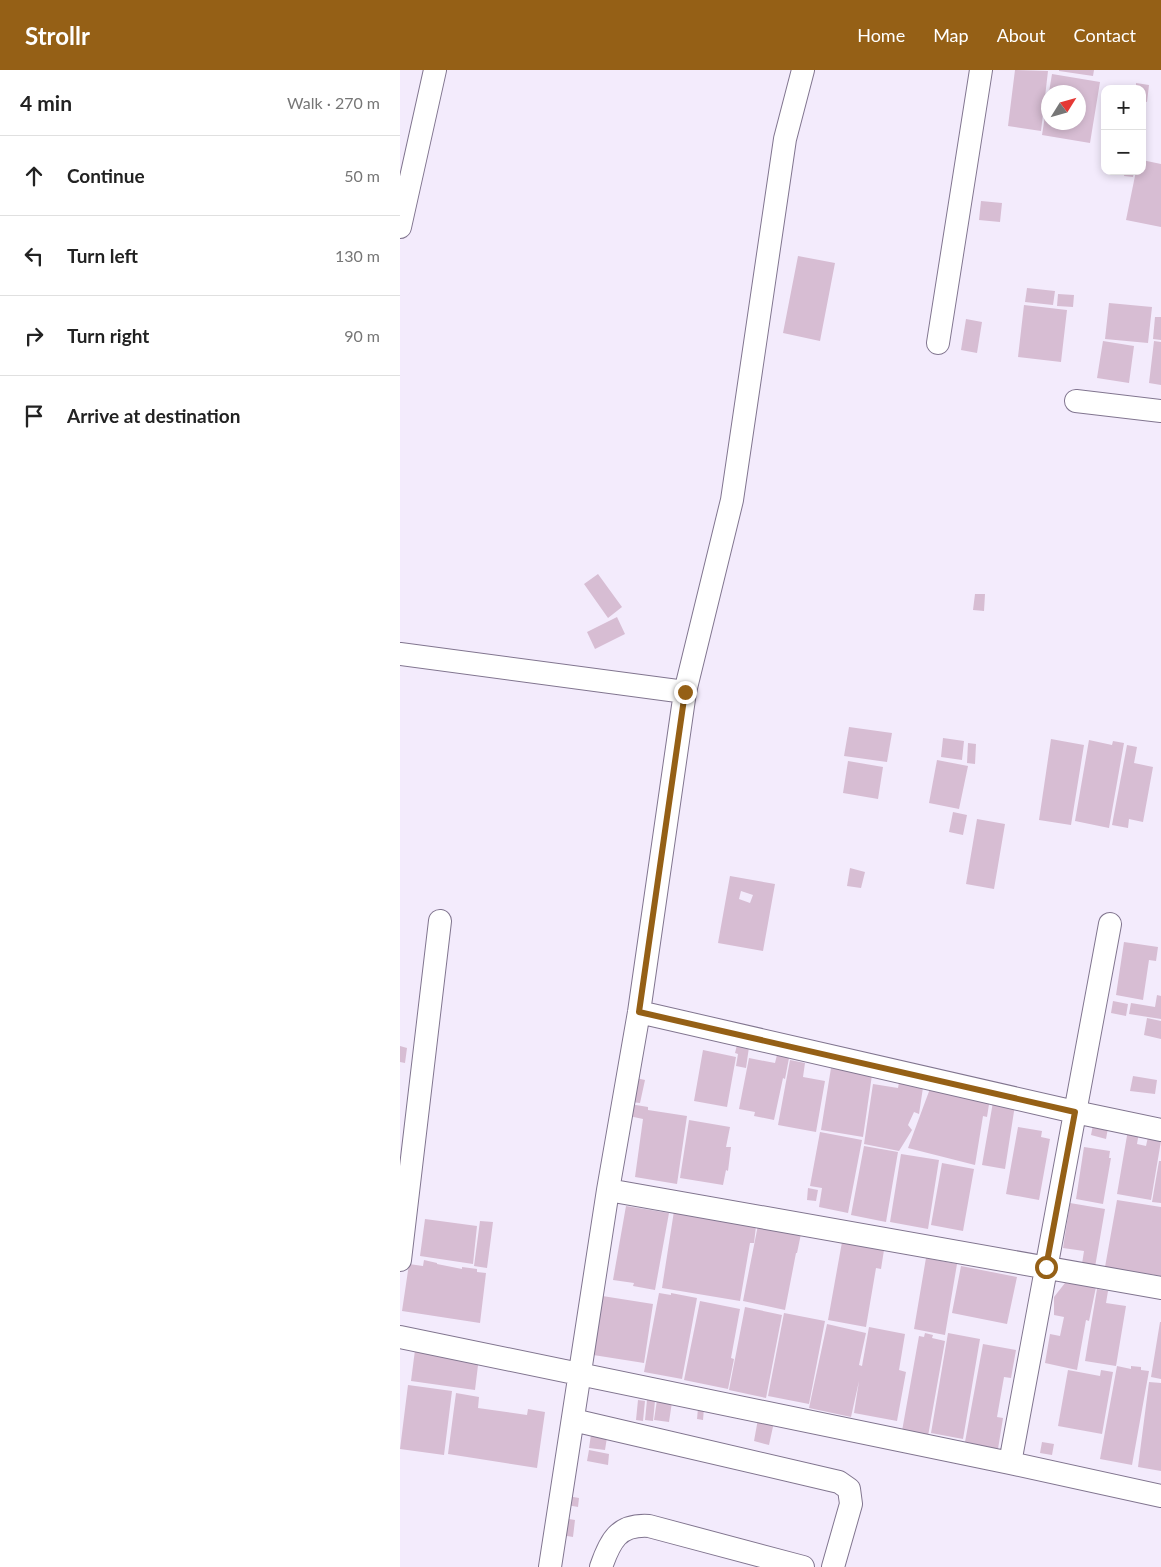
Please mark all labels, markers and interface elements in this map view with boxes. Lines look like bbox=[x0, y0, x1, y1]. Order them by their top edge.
text: Strollr bbox=[25, 21, 90, 50]
text: Home bbox=[857, 24, 905, 46]
text: Map bbox=[933, 24, 969, 46]
text: About bbox=[997, 24, 1046, 46]
text: Contact bbox=[1074, 24, 1136, 46]
north arrow bbox=[1041, 85, 1086, 130]
map controls bbox=[1101, 85, 1146, 175]
button: + bbox=[1101, 85, 1146, 130]
text: 4 min bbox=[20, 90, 72, 115]
text: Walk · 270 m bbox=[287, 93, 380, 112]
button: − bbox=[1101, 130, 1146, 175]
icon: ahead bbox=[20, 162, 48, 190]
text: Continue bbox=[67, 164, 145, 187]
text: 50 m bbox=[344, 166, 380, 185]
icon: left bbox=[20, 242, 48, 270]
text: Turn left bbox=[67, 244, 138, 267]
text: 130 m bbox=[335, 246, 380, 265]
icon: right bbox=[20, 322, 48, 350]
text: Turn right bbox=[67, 324, 149, 347]
text: 90 m bbox=[344, 326, 380, 345]
icon: arrive bbox=[20, 402, 48, 430]
text: Arrive at destination bbox=[67, 404, 240, 427]
route end bbox=[674, 681, 697, 704]
route start bbox=[1035, 1256, 1058, 1279]

